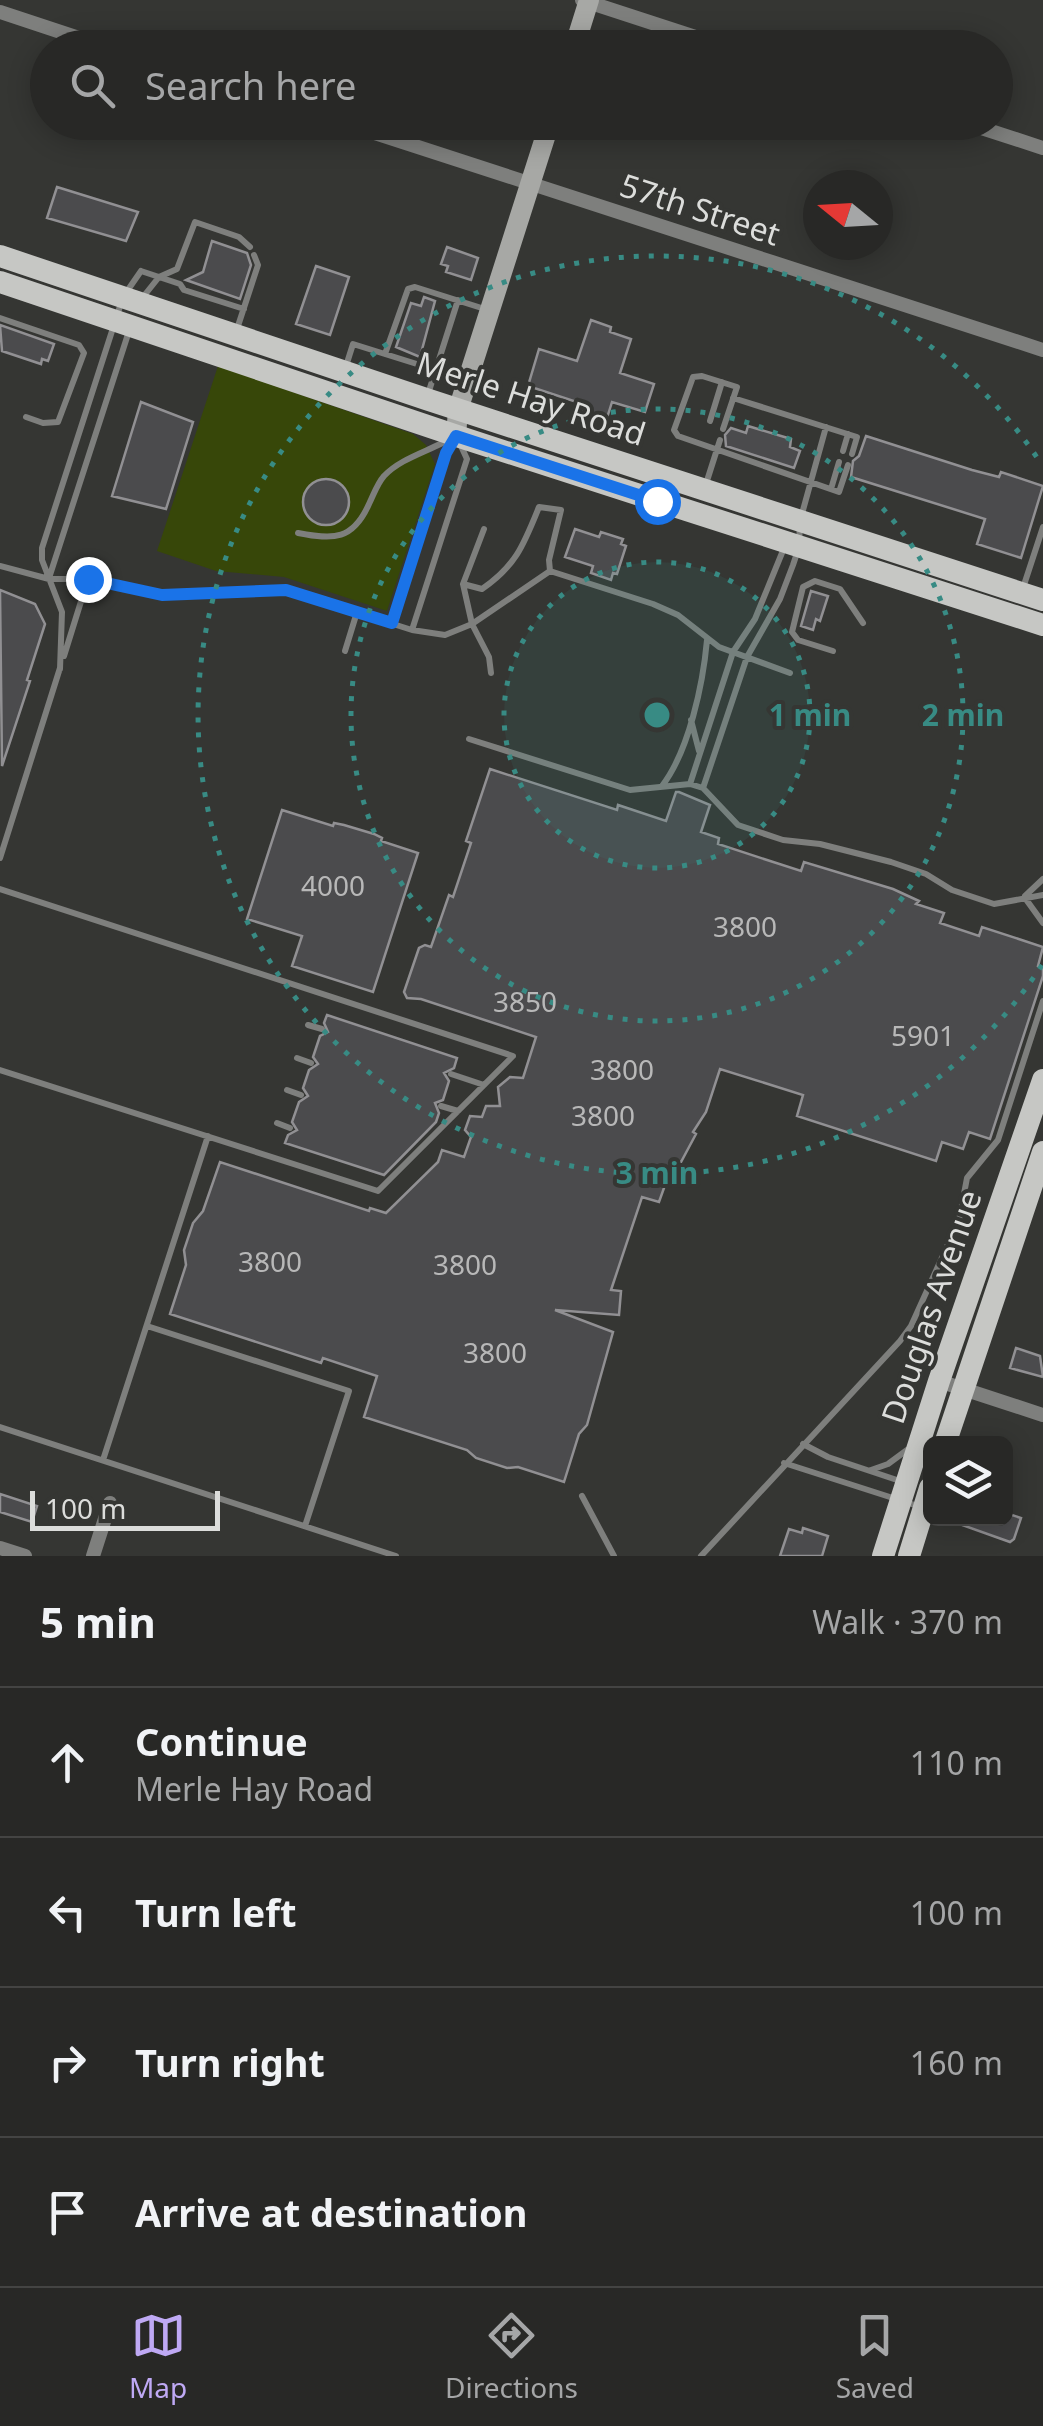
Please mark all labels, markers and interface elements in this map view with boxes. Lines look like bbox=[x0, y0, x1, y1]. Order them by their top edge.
search box bbox=[30, 30, 1013, 140]
icon: search bbox=[65, 58, 120, 113]
text: Search here bbox=[145, 59, 356, 111]
street label: 57th Street bbox=[615, 163, 786, 255]
north arrow bbox=[803, 170, 893, 260]
street label: Merle Hay Road bbox=[412, 340, 651, 455]
route start bbox=[635, 479, 681, 525]
route end bbox=[66, 557, 112, 603]
text: 1 min bbox=[769, 694, 851, 735]
text: 2 min bbox=[922, 694, 1004, 735]
centre of rings bbox=[639, 697, 675, 733]
house number: 4000 bbox=[301, 866, 365, 904]
house number: 3800 bbox=[713, 907, 777, 945]
house number: 3850 bbox=[493, 982, 557, 1020]
house number: 5901 bbox=[891, 1016, 955, 1054]
house number: 3800 bbox=[590, 1050, 654, 1088]
house number: 3800 bbox=[571, 1096, 635, 1134]
text: 3 min bbox=[616, 1152, 698, 1193]
street label: Douglas Avenue bbox=[870, 1184, 991, 1429]
house number: 3800 bbox=[238, 1242, 302, 1280]
house number: 3800 bbox=[433, 1245, 497, 1283]
house number: 3800 bbox=[463, 1333, 527, 1371]
map controls bbox=[923, 1436, 1013, 1526]
button: layers bbox=[923, 1436, 1013, 1526]
scale bar bbox=[30, 1486, 220, 1530]
text: 100 m bbox=[45, 1489, 127, 1527]
text: 5 min bbox=[40, 1593, 156, 1650]
text: Walk · 370 m bbox=[812, 1600, 1003, 1643]
text: Continue bbox=[135, 1715, 308, 1767]
icon: ahead bbox=[40, 1735, 95, 1790]
text: 110 m bbox=[910, 1741, 1003, 1784]
text: Merle Hay Road bbox=[135, 1767, 373, 1810]
icon: left bbox=[40, 1885, 95, 1940]
text: Turn left bbox=[135, 1886, 297, 1938]
text: 100 m bbox=[910, 1891, 1003, 1934]
icon: right bbox=[40, 2035, 95, 2090]
text: Turn right bbox=[135, 2036, 325, 2088]
text: 160 m bbox=[910, 2041, 1003, 2084]
icon: arrive bbox=[40, 2185, 95, 2240]
text: Arrive at destination bbox=[135, 2186, 527, 2238]
tab: Map bbox=[129, 2308, 187, 2406]
tab: Directions bbox=[445, 2308, 578, 2406]
tab: Saved bbox=[836, 2308, 914, 2406]

